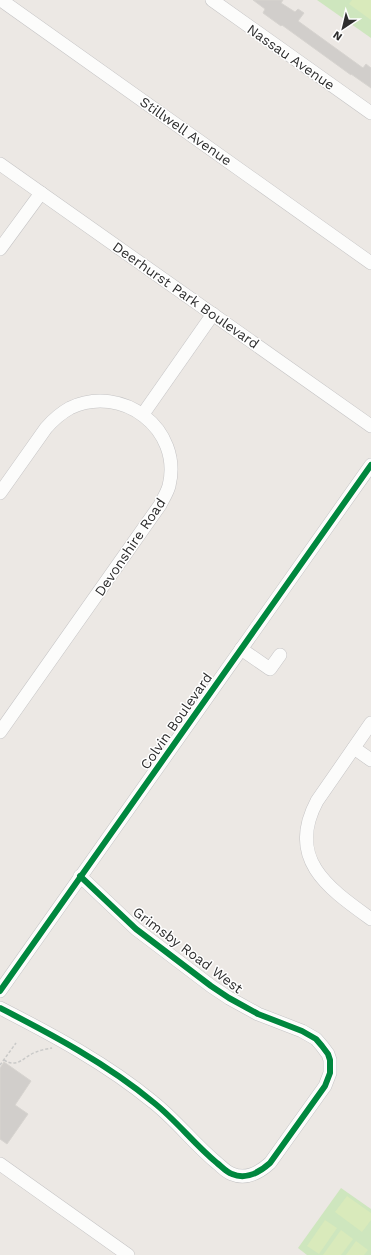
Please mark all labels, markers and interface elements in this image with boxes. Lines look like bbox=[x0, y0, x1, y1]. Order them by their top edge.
north arrow bbox=[323, 8, 363, 48]
street label: Nassau Avenue bbox=[244, 20, 338, 94]
street label: Stillwell Avenue bbox=[137, 93, 235, 169]
street label: Deerhurst Park Boulevard bbox=[110, 238, 262, 352]
street label: Devonshire Road bbox=[91, 495, 169, 599]
street label: Colvin Boulevard bbox=[137, 670, 215, 772]
street label: Grimsby Road West bbox=[130, 903, 246, 997]

